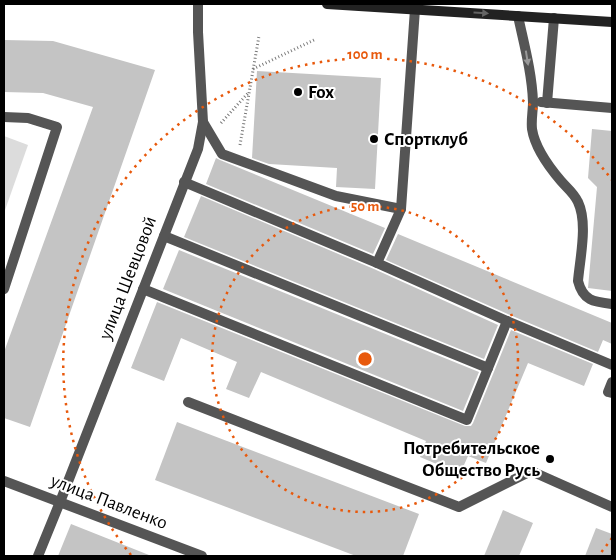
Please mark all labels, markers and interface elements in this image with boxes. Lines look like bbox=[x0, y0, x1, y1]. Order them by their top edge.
one-way arrow bbox=[473, 10, 489, 18]
text: 100 m bbox=[347, 47, 383, 62]
one-way arrow bbox=[523, 51, 531, 67]
place label: Fox bbox=[308, 83, 334, 102]
marker: Fox bbox=[292, 86, 304, 98]
place label: Спортклуб bbox=[384, 130, 468, 149]
marker: Спортклуб bbox=[368, 133, 380, 145]
text: 50 m bbox=[351, 199, 379, 214]
street label: улица Шевцовой bbox=[95, 214, 160, 343]
centre of rings bbox=[356, 350, 374, 368]
place label: Потребительское Общество Русь bbox=[403, 439, 540, 480]
marker: Потребительское Общество Русь bbox=[544, 453, 556, 465]
street label: улица Павленко bbox=[47, 471, 170, 533]

